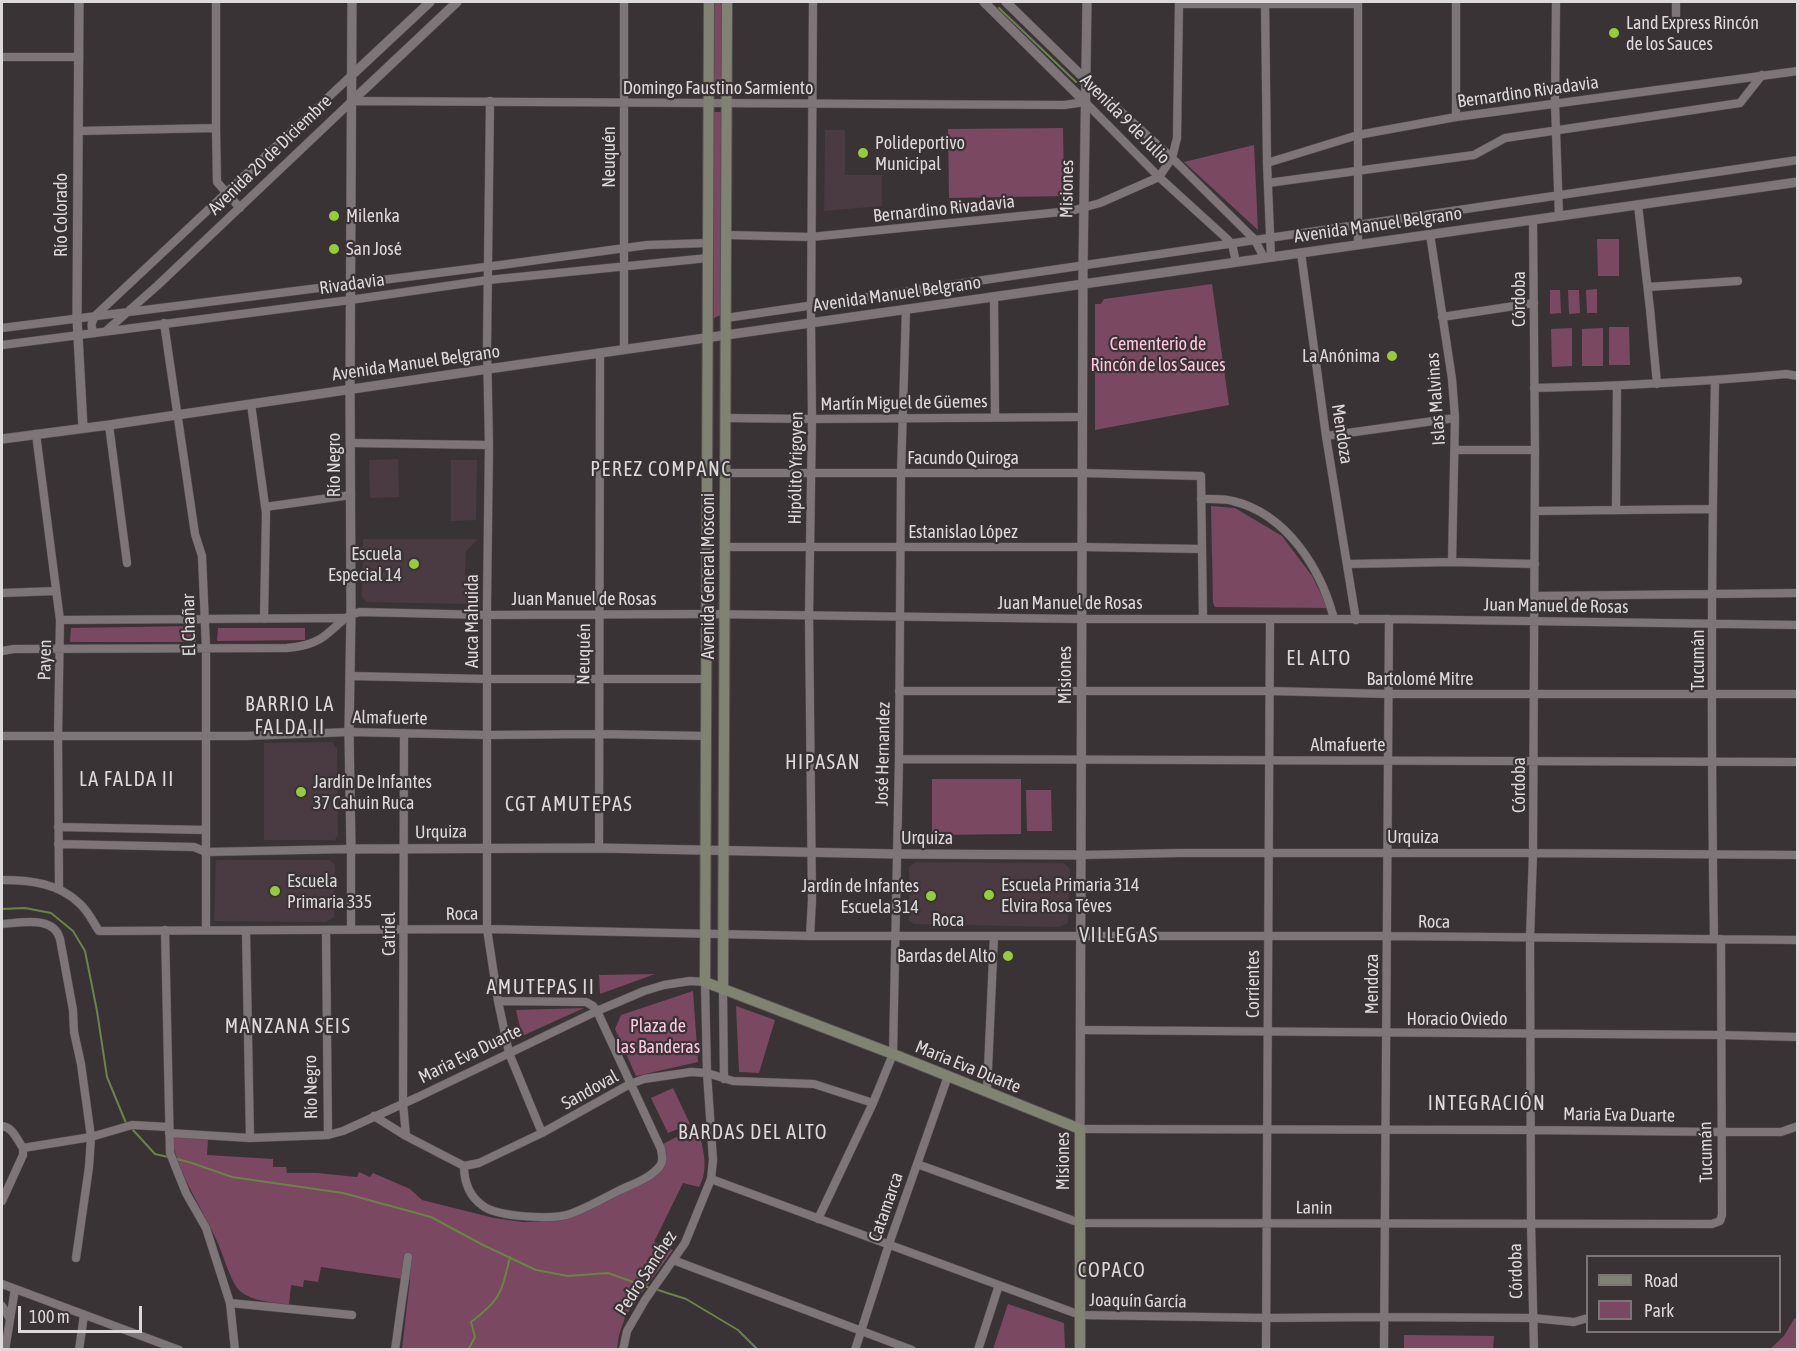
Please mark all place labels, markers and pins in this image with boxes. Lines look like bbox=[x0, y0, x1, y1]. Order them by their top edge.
place label: Land Express Rincón de los Sauces bbox=[1626, 12, 1759, 54]
marker: Land Express Rincón de los Sauces bbox=[1607, 26, 1621, 40]
place label: Polideportivo Municipal bbox=[875, 132, 965, 174]
marker: Polideportivo Municipal bbox=[856, 146, 870, 160]
place label: Milenka bbox=[346, 205, 400, 227]
marker: Milenka bbox=[327, 209, 341, 223]
place label: San José bbox=[346, 238, 402, 260]
marker: San José bbox=[327, 242, 341, 256]
place label: La Anónima bbox=[1302, 345, 1380, 367]
marker: La Anónima bbox=[1385, 349, 1399, 363]
place label: Escuela Especial 14 bbox=[328, 543, 402, 586]
marker: Escuela Especial 14 bbox=[407, 557, 421, 571]
place label: Jardín De Infantes 37 Cahuin Ruca bbox=[313, 771, 432, 814]
marker: Jardín De Infantes 37 Cahuin Ruca bbox=[294, 785, 308, 799]
place label: Escuela Primaria 335 bbox=[287, 870, 372, 912]
place label: Escuela Primaria 314 Elvira Rosa Téves bbox=[1001, 874, 1139, 916]
place label: Jardín de Infantes Escuela 314 bbox=[802, 875, 919, 918]
marker: Escuela Primaria 335 bbox=[268, 884, 282, 898]
marker: Escuela Primaria 314 Elvira Rosa Téves bbox=[982, 888, 996, 902]
marker: Jardín de Infantes Escuela 314 bbox=[924, 889, 938, 903]
place label: Bardas del Alto bbox=[897, 945, 996, 967]
marker: Bardas del Alto bbox=[1001, 949, 1015, 963]

